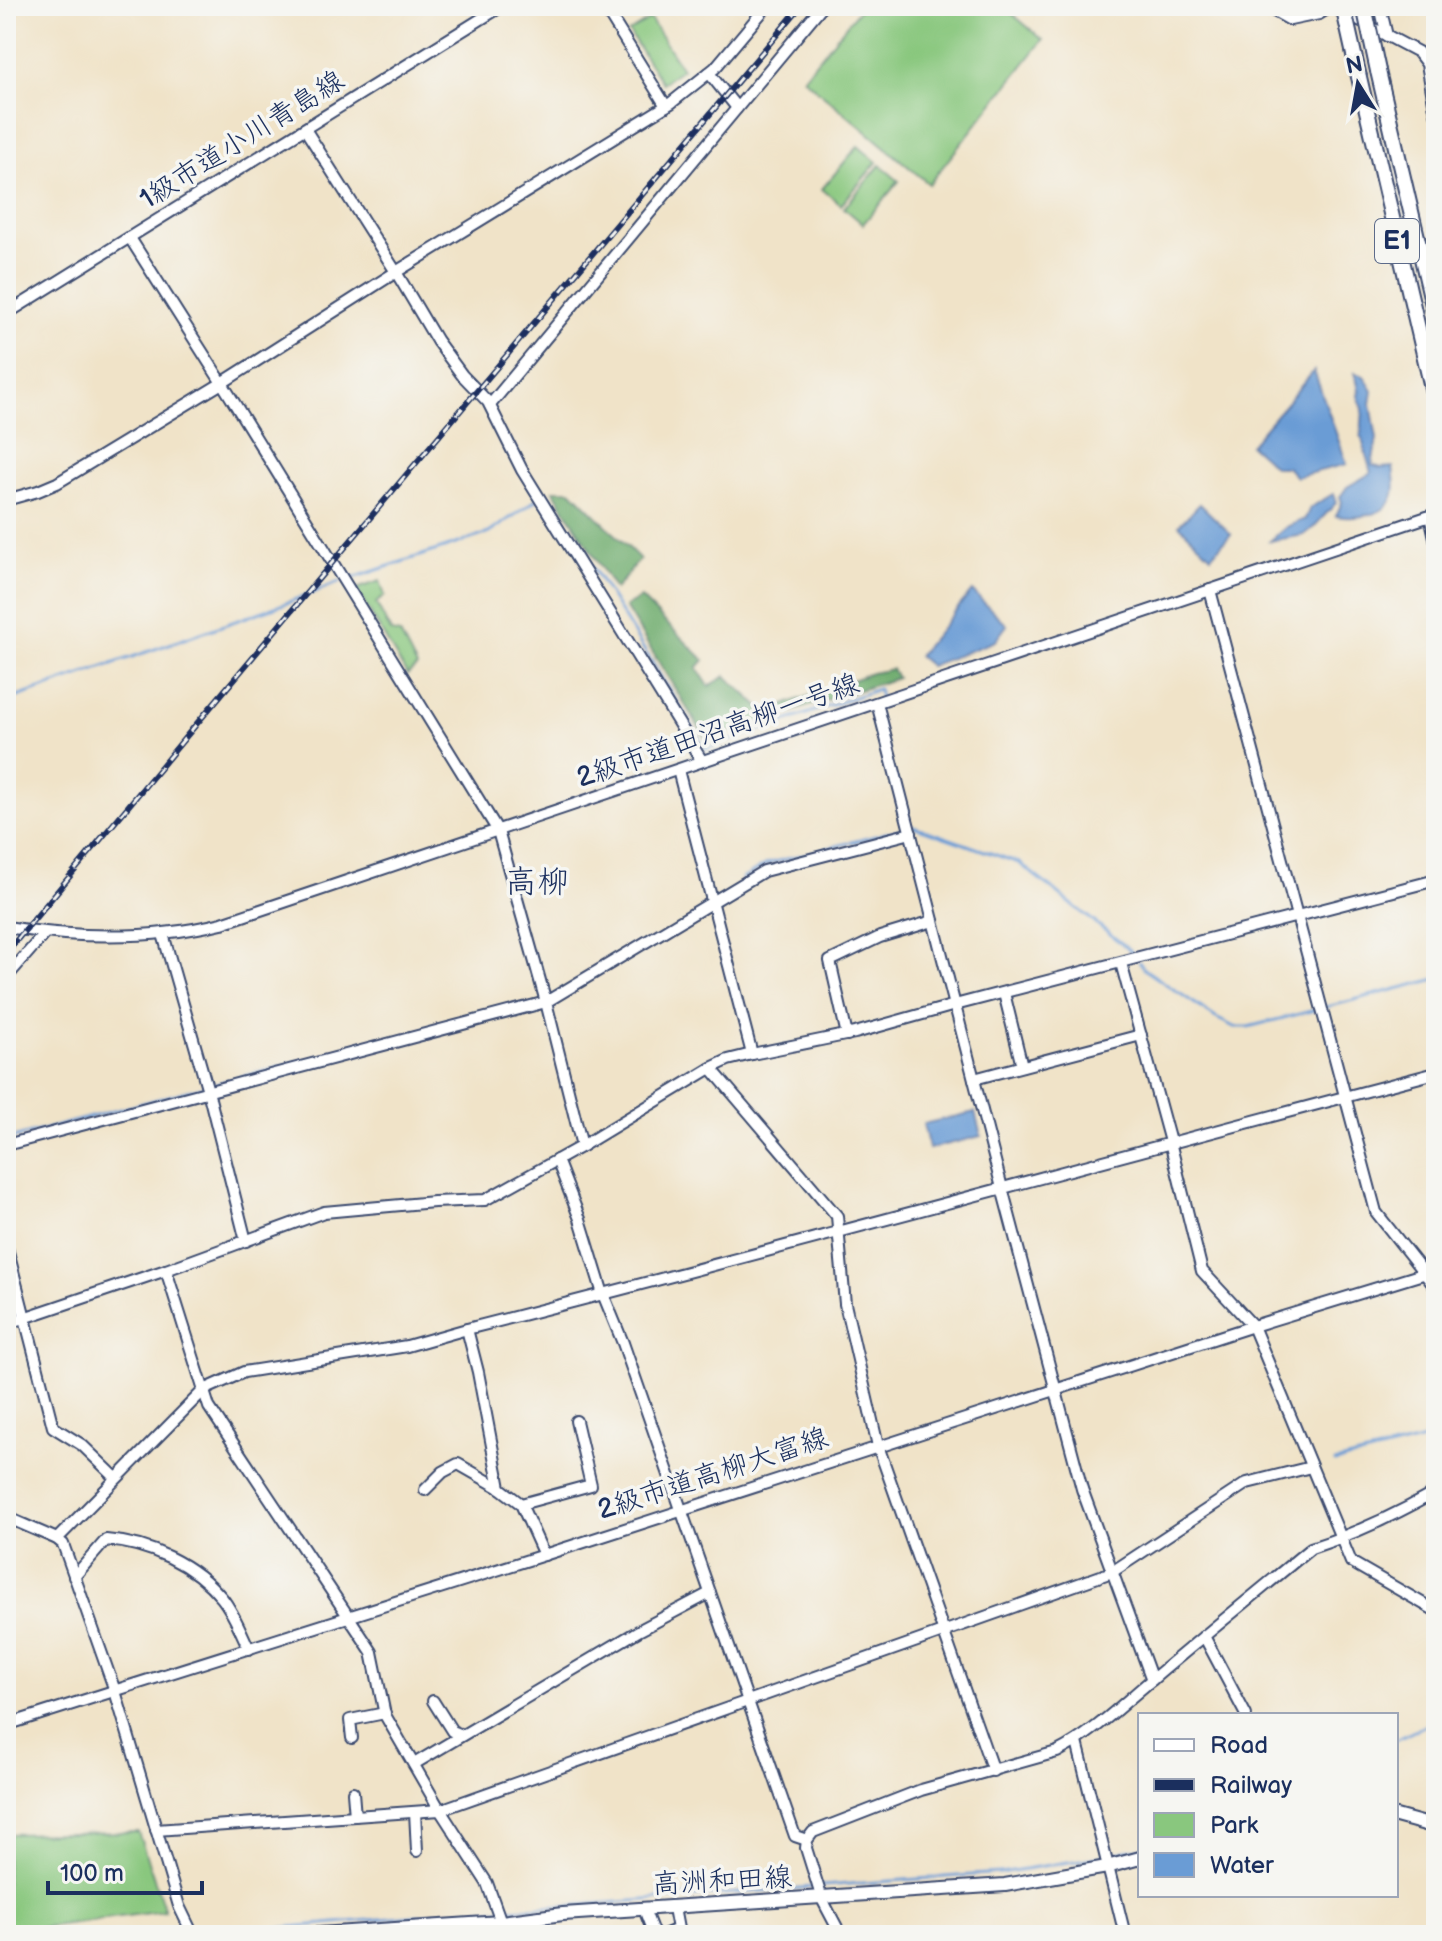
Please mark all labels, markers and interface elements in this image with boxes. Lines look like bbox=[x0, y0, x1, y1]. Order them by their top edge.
north arrow bbox=[1318, 44, 1398, 124]
text: N bbox=[1344, 51, 1365, 81]
street label: 1級市道小川青島線 bbox=[134, 64, 350, 216]
road number: E1 bbox=[1375, 219, 1419, 263]
street label: 2級市道田沼高柳一号線 bbox=[572, 667, 864, 795]
district label: 高柳 bbox=[505, 863, 569, 902]
street label: 2級市道高柳大富線 bbox=[594, 1421, 832, 1527]
legend bbox=[1138, 1713, 1398, 1897]
text: Road bbox=[1210, 1731, 1268, 1760]
text: Railway bbox=[1210, 1771, 1292, 1800]
text: Park bbox=[1210, 1811, 1258, 1840]
scale bar bbox=[48, 1845, 202, 1895]
text: Water bbox=[1210, 1851, 1274, 1880]
text: 100 m bbox=[60, 1859, 124, 1888]
street label: 高洲和田線 bbox=[651, 1861, 793, 1901]

